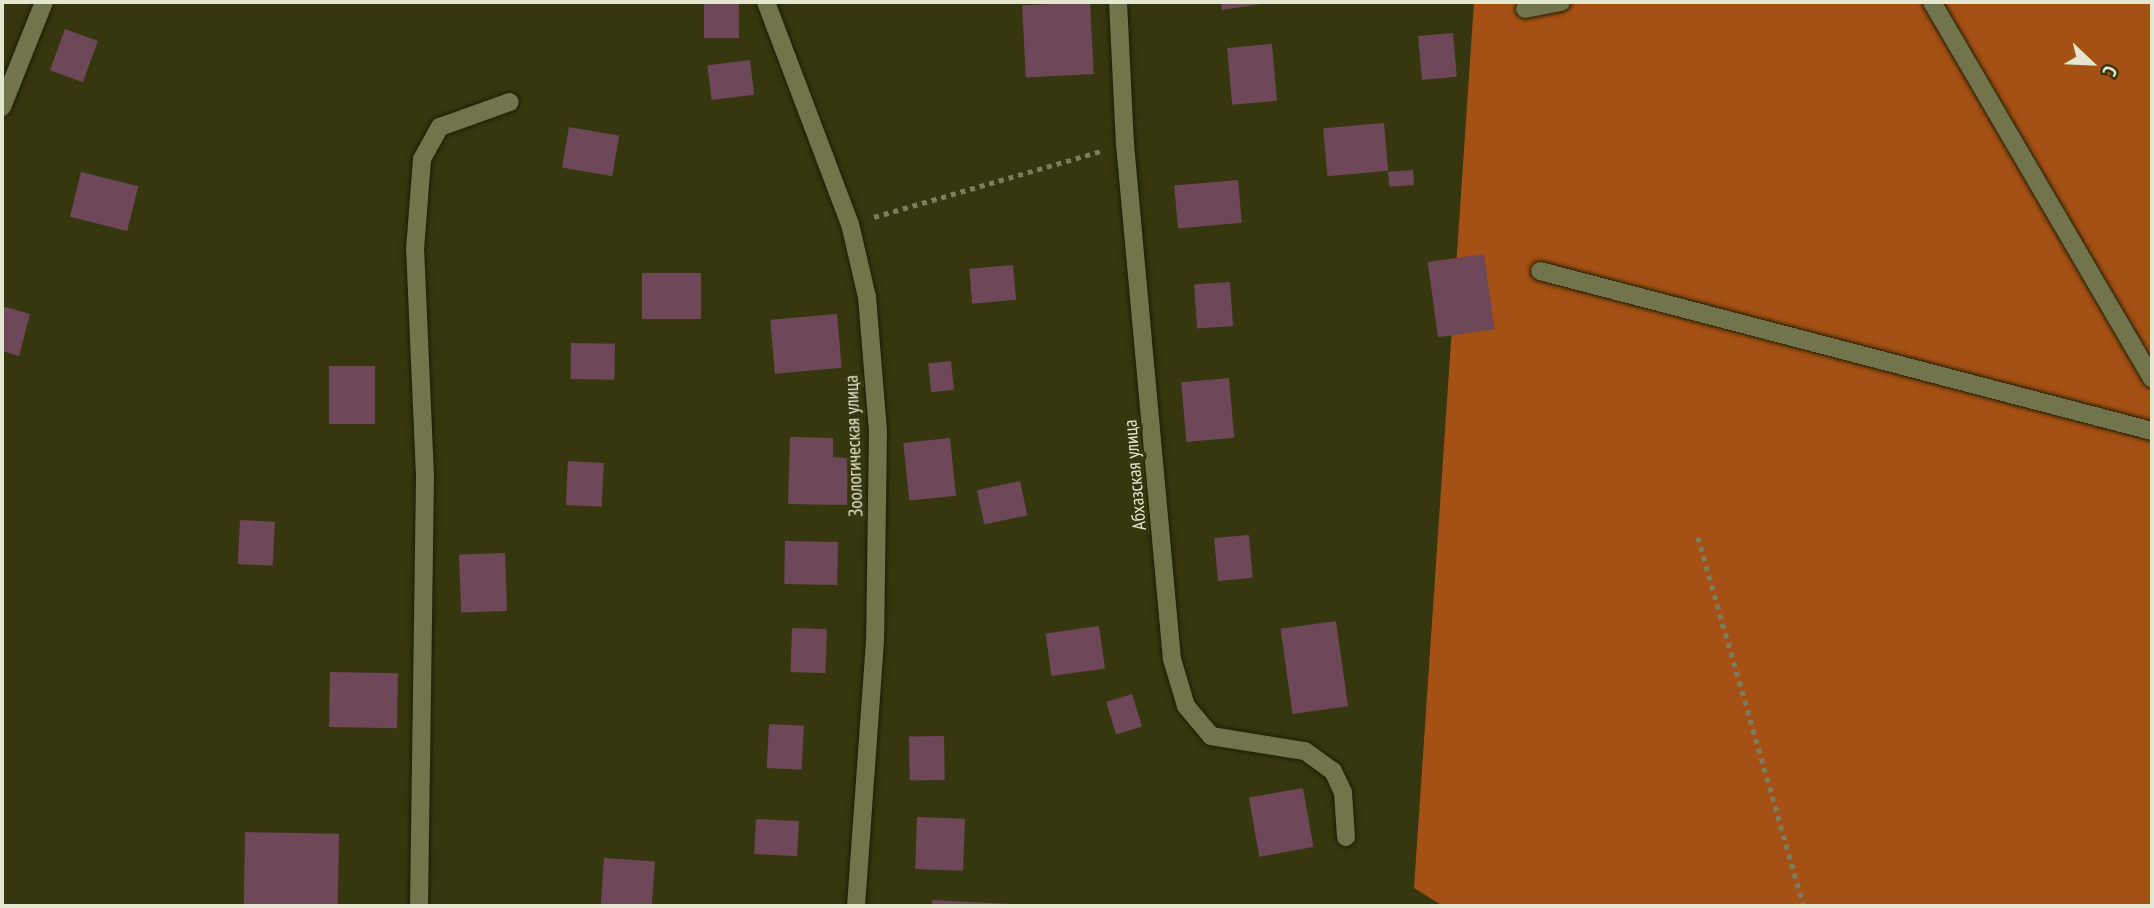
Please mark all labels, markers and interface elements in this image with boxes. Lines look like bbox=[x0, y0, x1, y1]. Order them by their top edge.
north arrow bbox=[2056, 28, 2126, 98]
text: С bbox=[2098, 63, 2123, 80]
street label: Зоологическая улица bbox=[840, 375, 868, 517]
street label: Абхазская улица bbox=[1119, 419, 1151, 531]

